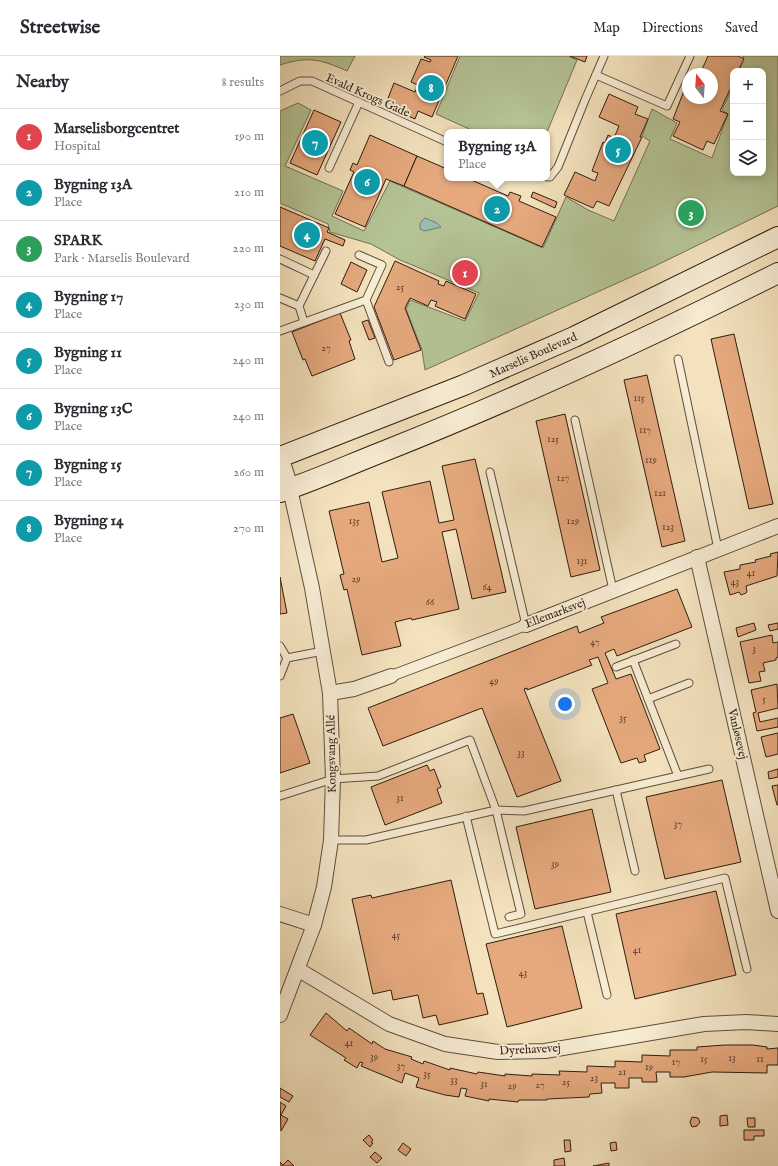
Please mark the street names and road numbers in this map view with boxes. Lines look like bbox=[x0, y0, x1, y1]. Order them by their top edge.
street label: Evald Krogs Gade bbox=[323, 70, 413, 121]
street label: Marselis Boulevard bbox=[487, 329, 580, 382]
street label: Ellemarksvej bbox=[523, 595, 588, 632]
street label: Vanløsevej bbox=[724, 706, 751, 761]
street label: Kongsvang Allé bbox=[323, 714, 340, 793]
street label: Dyrehavevej bbox=[499, 1040, 561, 1059]

